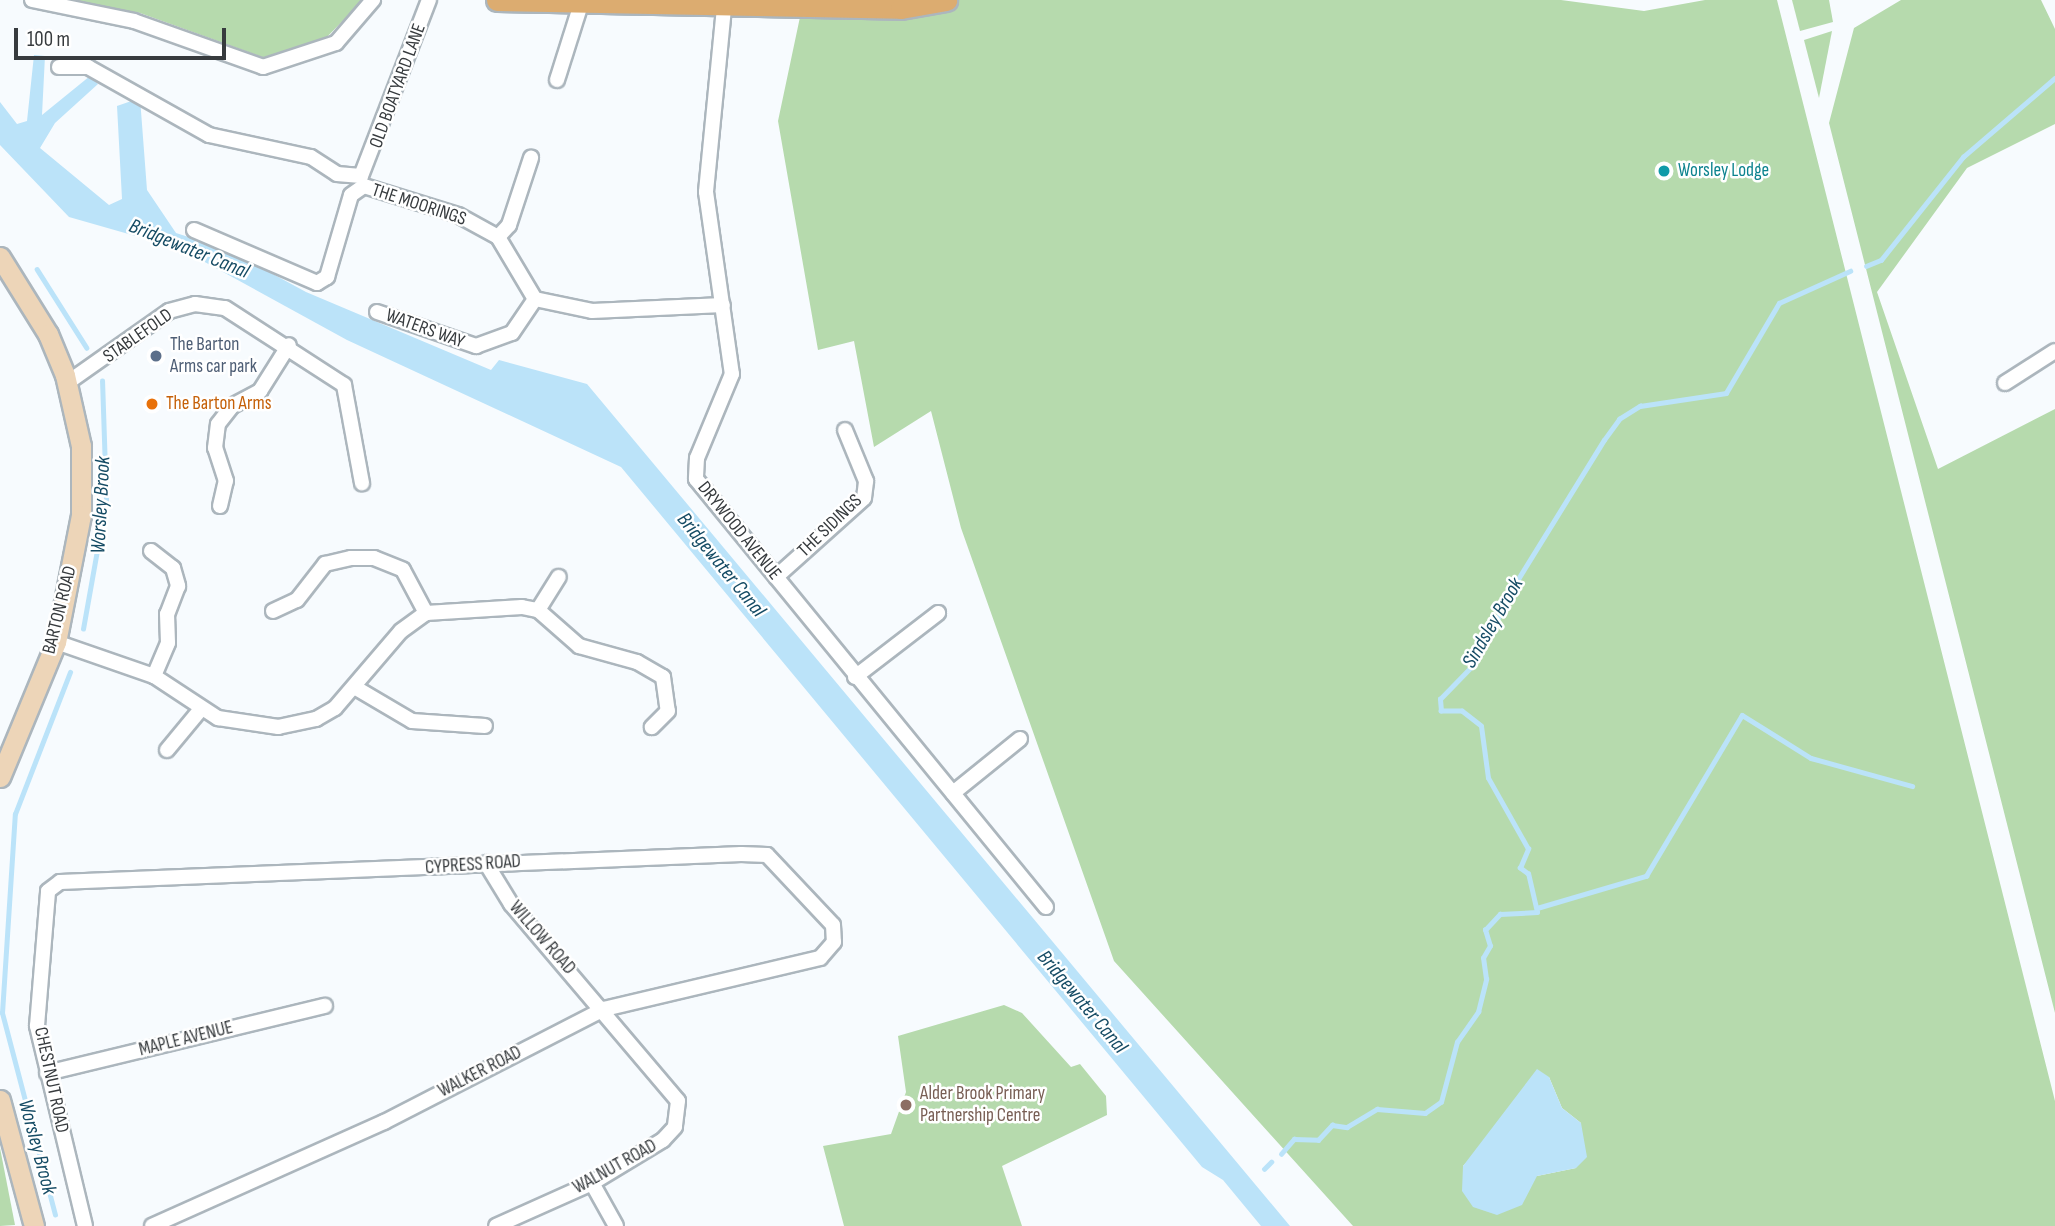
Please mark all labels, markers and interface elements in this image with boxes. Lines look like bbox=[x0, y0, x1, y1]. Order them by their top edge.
scale bar bbox=[18, 14, 229, 58]
street label: OLD BOATYARD LANE bbox=[365, 21, 431, 151]
text: 100 m bbox=[27, 27, 70, 52]
place label: Worsley Lodge bbox=[1678, 160, 1769, 182]
marker: Worsley Lodge bbox=[1656, 163, 1672, 179]
street label: THE MOORINGS bbox=[369, 179, 469, 231]
water label: Bridgewater Canal bbox=[125, 214, 253, 284]
street label: STABLEFOLD bbox=[99, 304, 177, 368]
street label: WATERS WAY bbox=[383, 304, 467, 354]
place label: The Barton Arms car park bbox=[170, 334, 257, 378]
marker: The Barton Arms car park bbox=[148, 348, 164, 364]
place label: The Barton Arms bbox=[166, 393, 271, 415]
marker: The Barton Arms bbox=[144, 396, 160, 412]
water label: Worsley Brook bbox=[86, 456, 116, 554]
street label: DRYWOOD AVENUE bbox=[692, 477, 786, 585]
street label: THE SIDINGS bbox=[793, 490, 867, 562]
water label: Bridgewater Canal bbox=[671, 508, 771, 622]
street label: BARTON ROAD bbox=[38, 564, 82, 656]
water label: Sindsley Brook bbox=[1457, 573, 1529, 673]
street label: CYPRESS ROAD bbox=[424, 850, 522, 880]
street label: WILLOW ROAD bbox=[504, 897, 580, 979]
water label: Bridgewater Canal bbox=[1032, 945, 1132, 1059]
street label: MAPLE AVENUE bbox=[137, 1016, 235, 1062]
street label: CHESTNUT ROAD bbox=[29, 1025, 73, 1135]
street label: WALKER ROAD bbox=[434, 1041, 526, 1103]
place label: Alder Brook Primary Partnership Centre bbox=[920, 1083, 1045, 1127]
water label: Worsley Brook bbox=[12, 1097, 62, 1197]
marker: Alder Brook Primary Partnership Centre bbox=[898, 1097, 914, 1113]
street label: WALNUT ROAD bbox=[569, 1135, 661, 1199]

